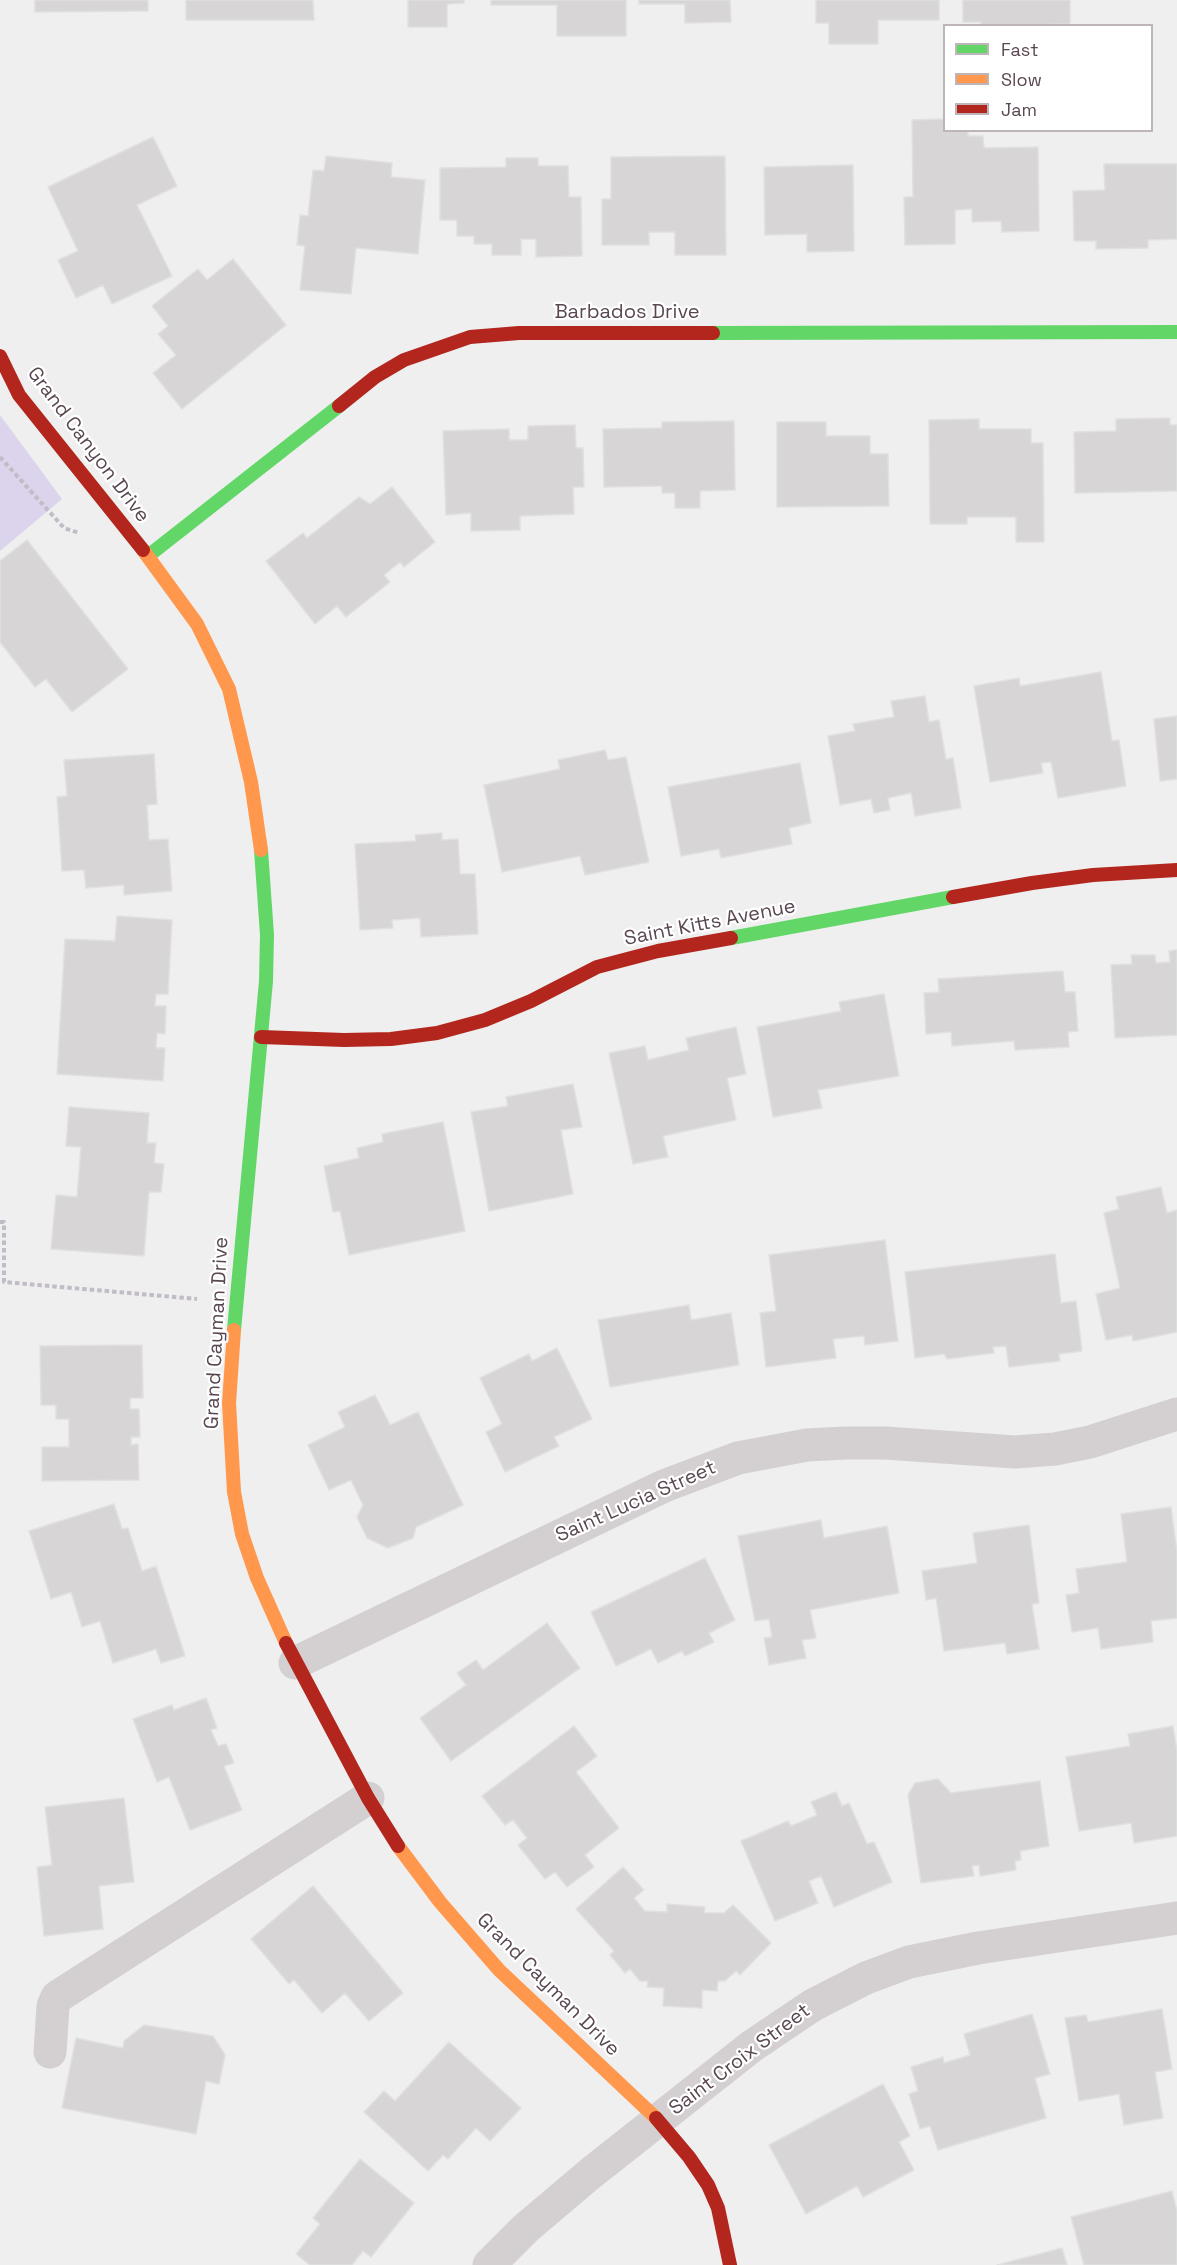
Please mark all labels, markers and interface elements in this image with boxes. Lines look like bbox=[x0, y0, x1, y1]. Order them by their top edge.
legend bbox=[943, 24, 1153, 132]
text: Fast bbox=[1001, 38, 1038, 61]
text: Slow bbox=[1001, 68, 1042, 91]
text: Jam bbox=[1001, 98, 1037, 121]
street label: Barbados Drive bbox=[554, 301, 700, 325]
street label: Grand Canyon Drive bbox=[22, 362, 154, 528]
street label: Saint Kitts Avenue bbox=[622, 895, 798, 951]
street label: Grand Cayman Drive bbox=[200, 1236, 234, 1430]
street label: Saint Lucia Street bbox=[552, 1456, 720, 1548]
street label: Grand Cayman Drive bbox=[471, 1908, 625, 2062]
street label: Saint Croix Street bbox=[665, 1999, 815, 2121]

